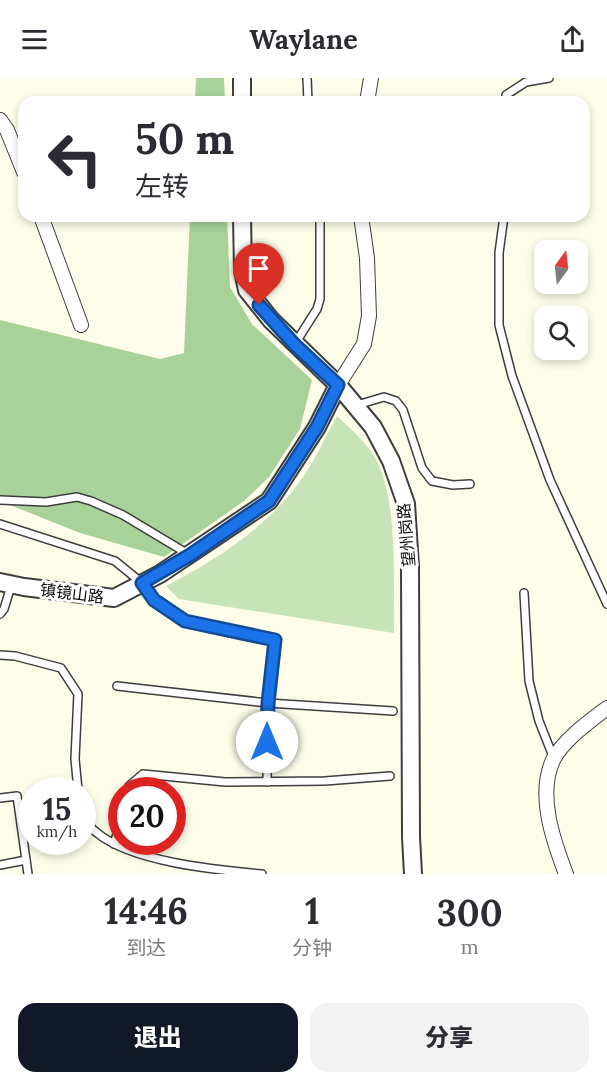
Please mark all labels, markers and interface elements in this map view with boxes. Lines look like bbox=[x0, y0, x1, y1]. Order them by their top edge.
text: Waylane bbox=[249, 22, 358, 56]
icon: menu bbox=[18, 23, 51, 56]
icon: share bbox=[556, 23, 589, 56]
text: 50 m bbox=[135, 112, 234, 166]
icon: left bbox=[36, 120, 114, 198]
text: 左转 bbox=[135, 169, 189, 203]
north arrow bbox=[534, 240, 588, 294]
map controls bbox=[534, 240, 588, 360]
pin bbox=[233, 243, 284, 305]
icon: arrive bbox=[242, 252, 275, 285]
button: search bbox=[534, 306, 588, 360]
street label: 望州岗路 bbox=[393, 502, 419, 568]
street label: 镇镜山路 bbox=[39, 579, 105, 607]
position arrow bbox=[235, 710, 299, 774]
speed limit sign: 20 bbox=[108, 777, 186, 855]
text: 15 bbox=[43, 790, 71, 828]
text: km/h bbox=[37, 822, 77, 841]
text: 14:46 bbox=[104, 888, 188, 934]
text: 1 bbox=[305, 888, 320, 934]
text: 300 bbox=[437, 890, 503, 936]
text: m bbox=[461, 934, 479, 959]
text: 到达 bbox=[126, 935, 166, 960]
text: 分钟 bbox=[292, 935, 332, 960]
button: 退出 bbox=[18, 1003, 298, 1072]
button: 分享 bbox=[310, 1003, 589, 1072]

